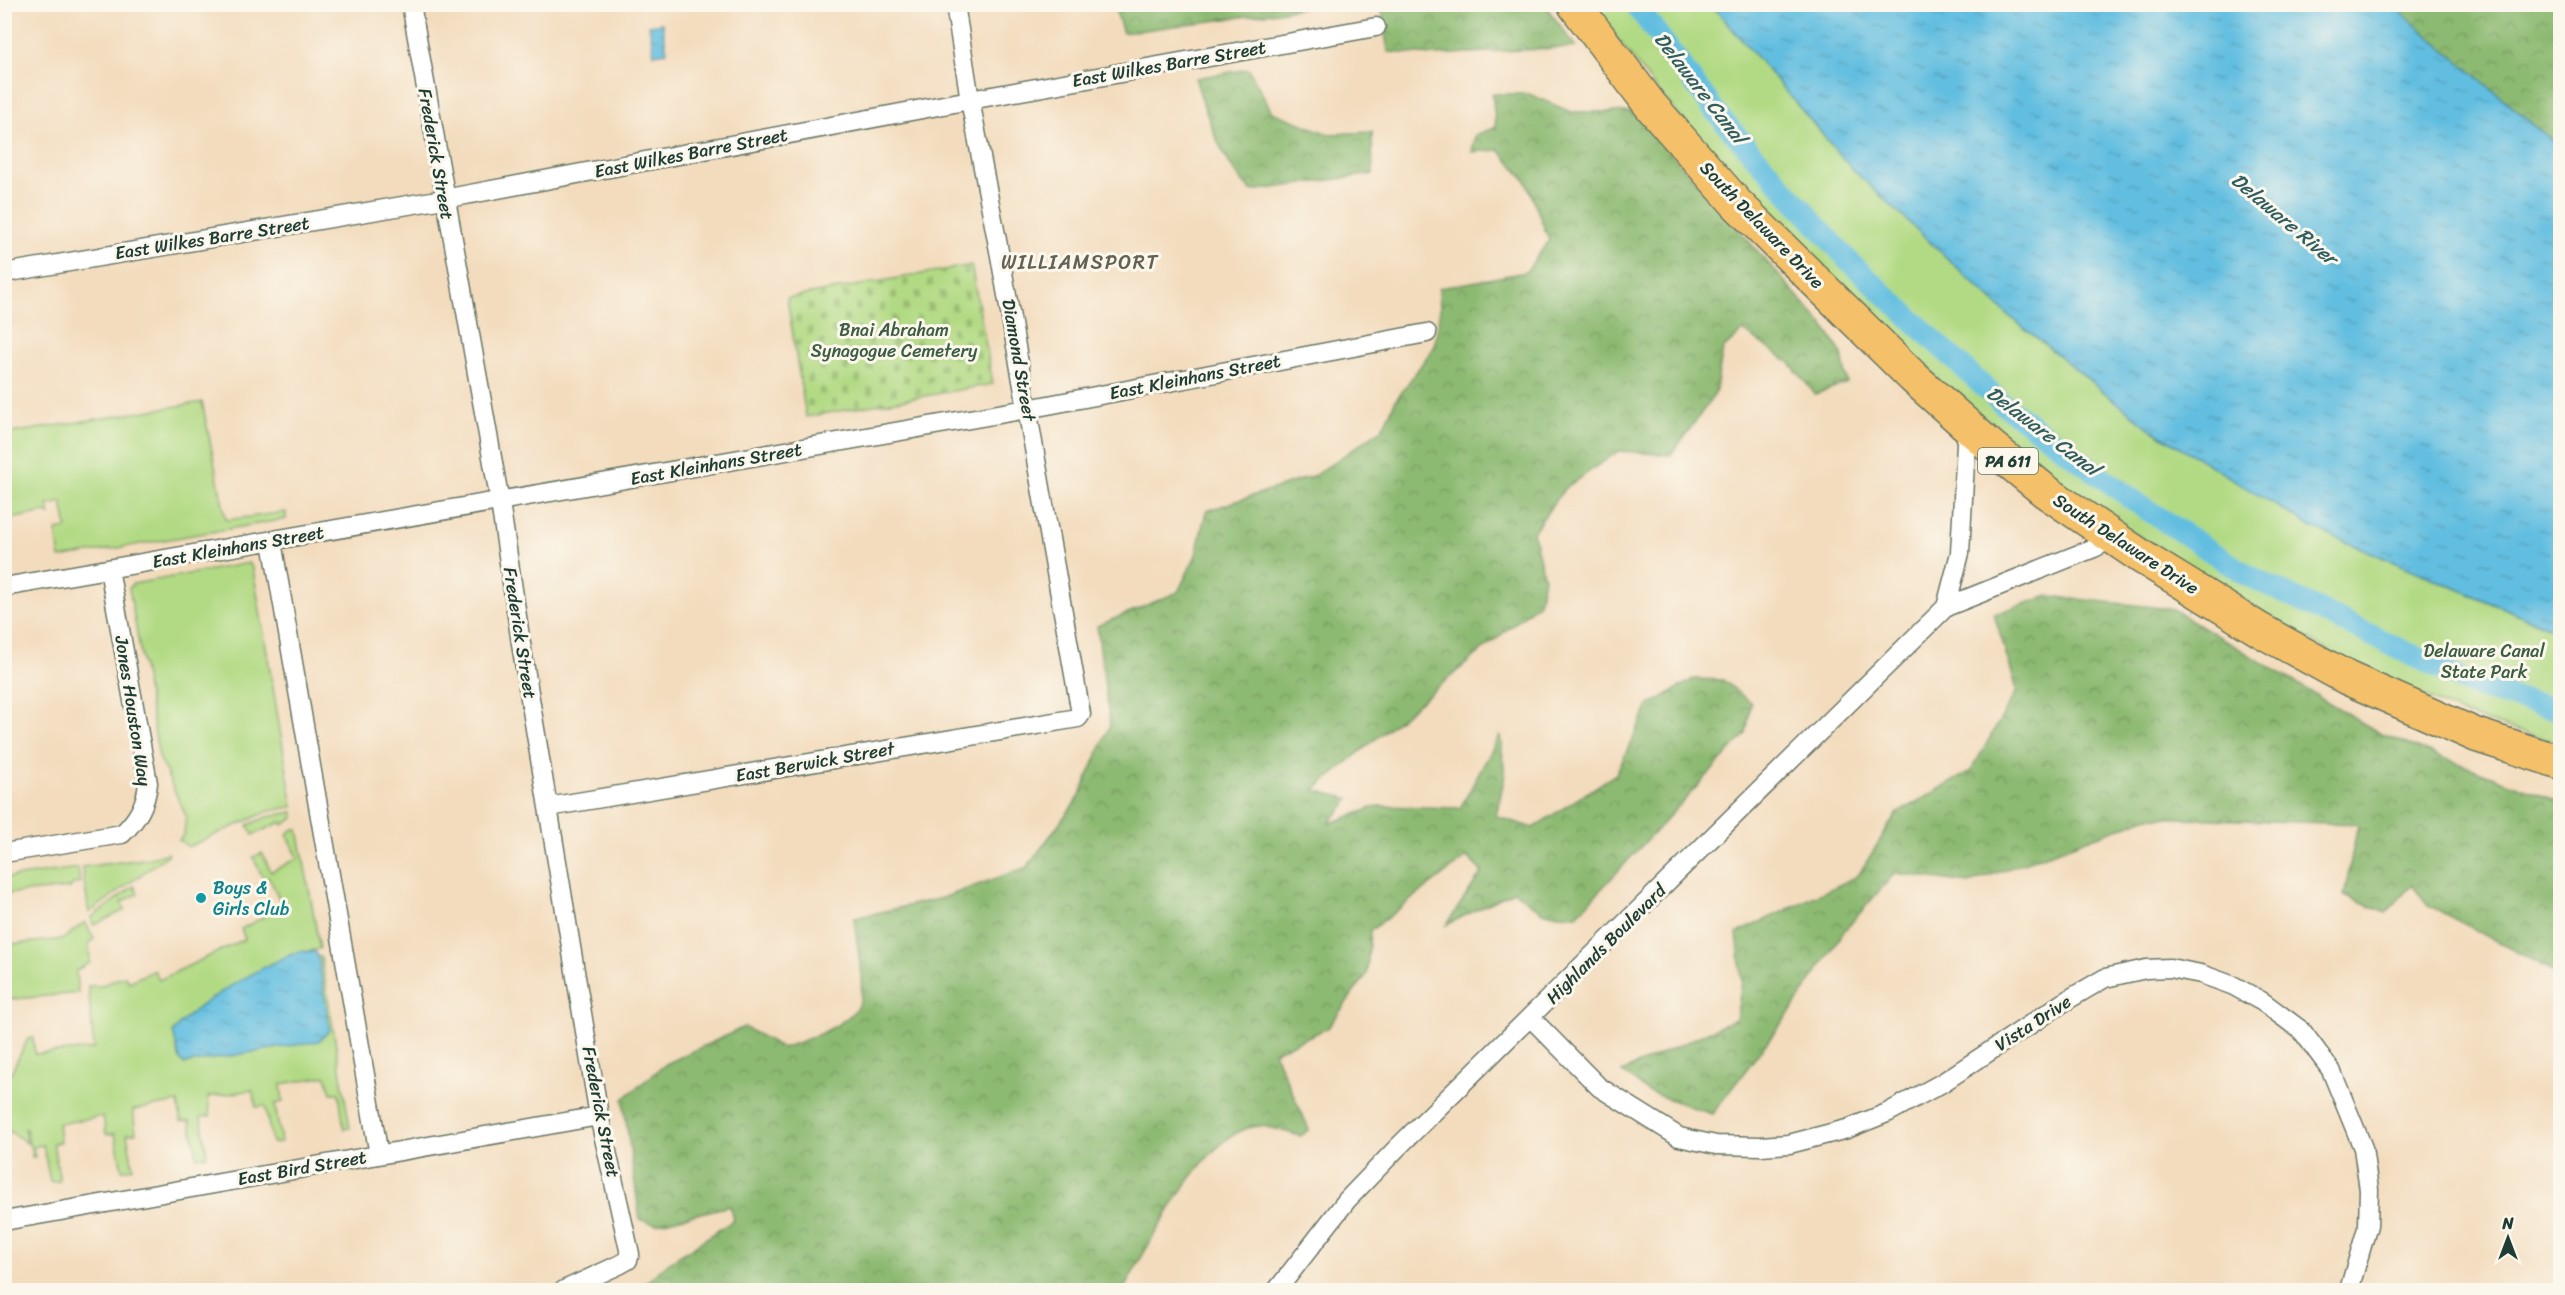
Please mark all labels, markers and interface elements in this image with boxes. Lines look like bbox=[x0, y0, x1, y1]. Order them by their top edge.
water label: Delaware Canal bbox=[1645, 24, 1758, 155]
street label: East Wilkes Barre Street bbox=[1069, 31, 1269, 97]
street label: Frederick Street bbox=[409, 86, 463, 222]
street label: East Wilkes Barre Street bbox=[592, 119, 791, 187]
street label: South Delaware Drive bbox=[1692, 153, 1832, 297]
water label: Delaware River bbox=[2223, 164, 2348, 277]
street label: East Wilkes Barre Street bbox=[112, 207, 312, 269]
district label: WILLIAMSPORT bbox=[1001, 245, 1159, 280]
street label: Diamond Street bbox=[993, 296, 1046, 424]
park label: Bnai Abraham Synagogue Cemetery bbox=[811, 314, 978, 367]
street label: East Kleinhans Street bbox=[1107, 345, 1284, 409]
water label: Delaware Canal bbox=[1979, 377, 2111, 488]
street label: East Kleinhans Street bbox=[628, 433, 805, 495]
road number: PA 611 bbox=[1978, 448, 2038, 474]
street label: South Delaware Drive bbox=[2047, 485, 2205, 603]
street label: East Kleinhans Street bbox=[150, 516, 327, 578]
street label: Frederick Street bbox=[494, 565, 546, 701]
street label: Jones Houston Way bbox=[105, 633, 161, 789]
park label: Delaware Canal State Park bbox=[2423, 635, 2545, 688]
street label: East Berwick Street bbox=[733, 732, 898, 792]
place label: Boys & Girls Club bbox=[213, 872, 290, 925]
street label: Highlands Boulevard bbox=[1538, 875, 1675, 1012]
marker: Boys & Girls Club bbox=[194, 891, 208, 905]
street label: Vista Drive bbox=[1988, 986, 2078, 1060]
street label: Frederick Street bbox=[573, 1044, 629, 1180]
street label: East Bird Street bbox=[235, 1141, 369, 1195]
north arrow bbox=[2478, 1208, 2538, 1268]
text: N bbox=[2501, 1209, 2514, 1238]

